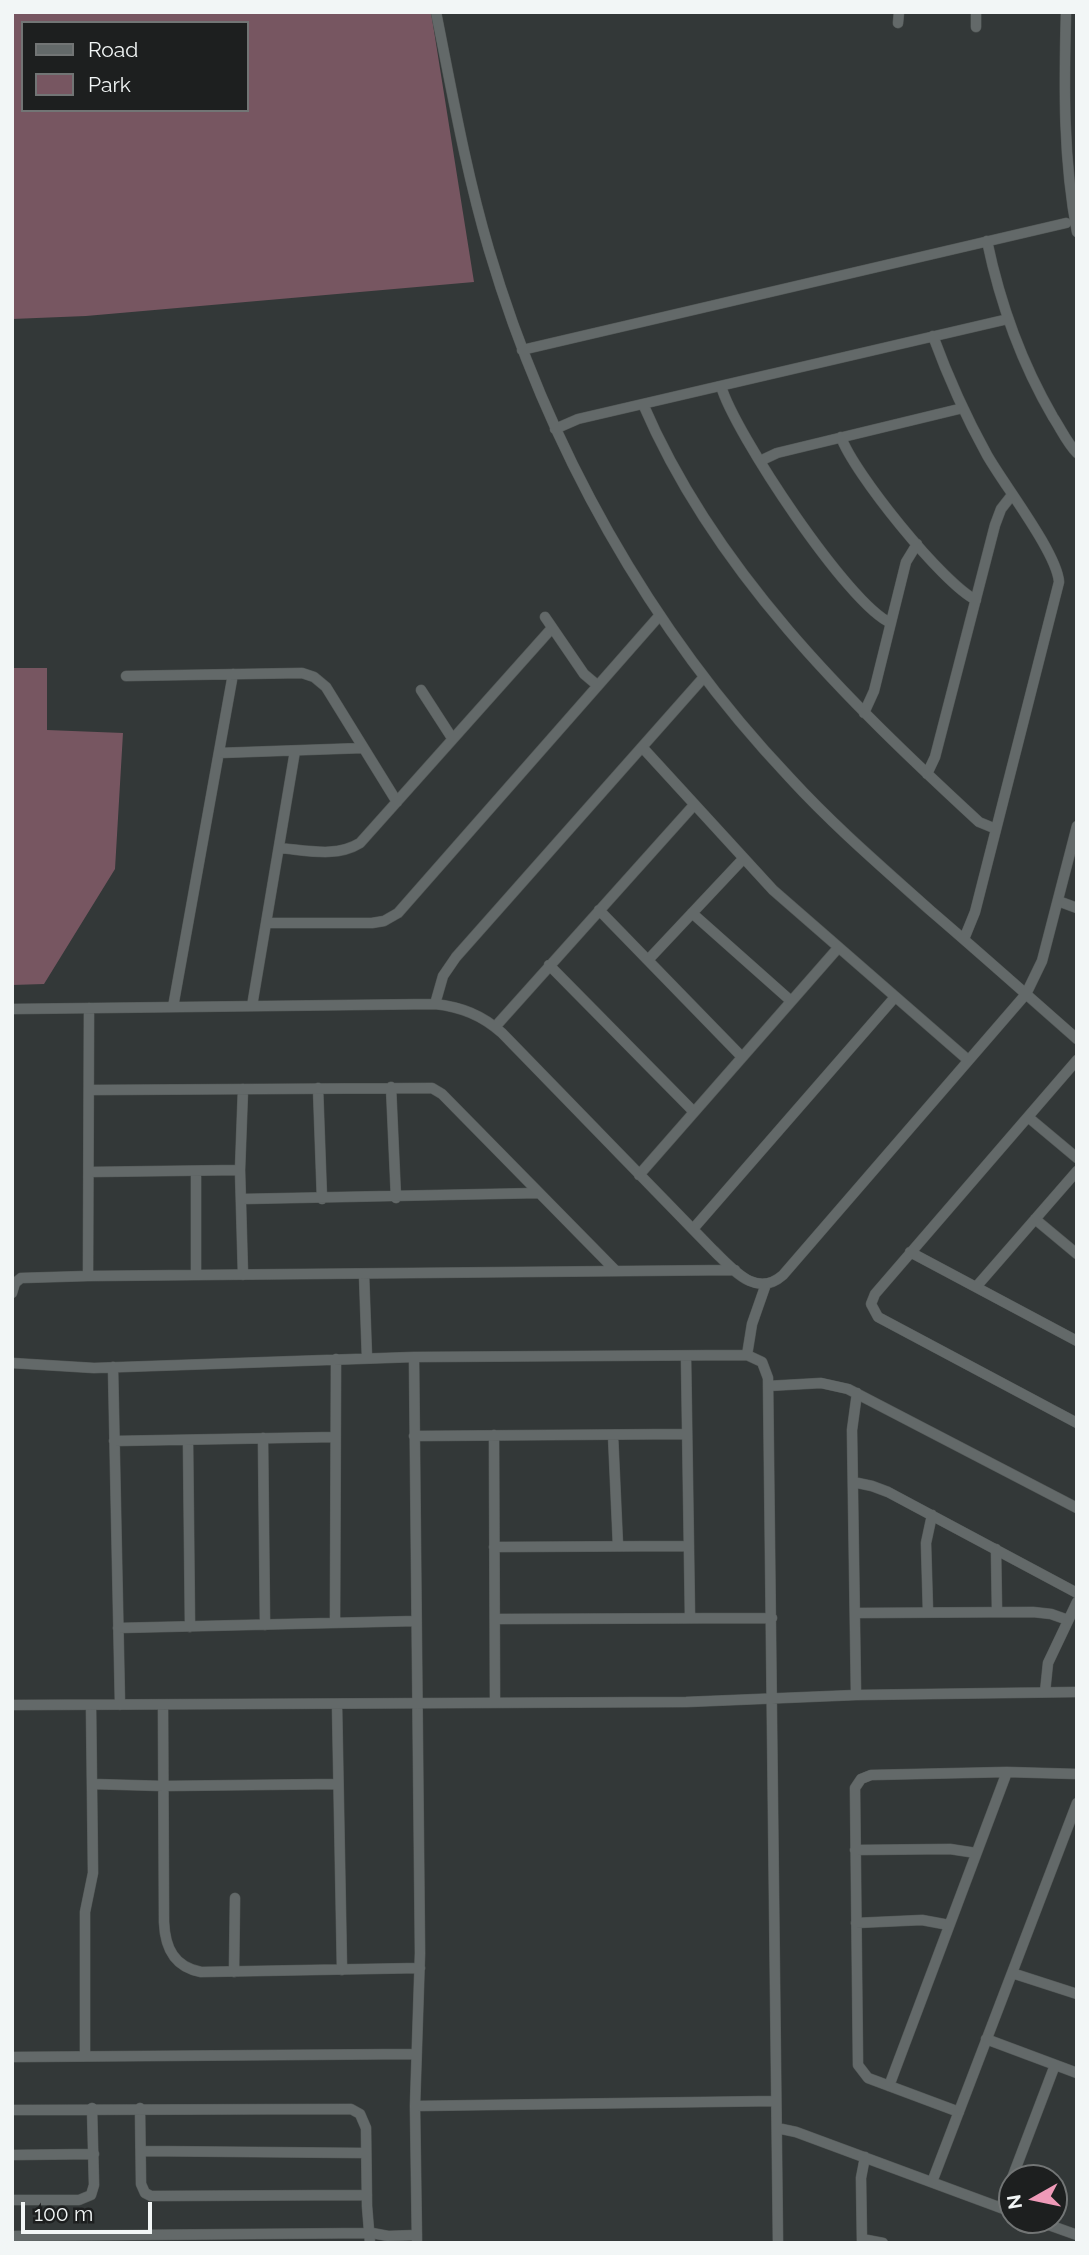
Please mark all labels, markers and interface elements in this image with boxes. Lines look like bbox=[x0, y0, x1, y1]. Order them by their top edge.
legend bbox=[21, 21, 248, 112]
text: Road bbox=[88, 37, 138, 62]
text: Park bbox=[88, 72, 131, 97]
north arrow bbox=[998, 2164, 1068, 2234]
scale bar bbox=[24, 2188, 156, 2232]
text: N bbox=[1002, 2193, 1026, 2211]
text: 100 m bbox=[34, 2201, 93, 2226]

